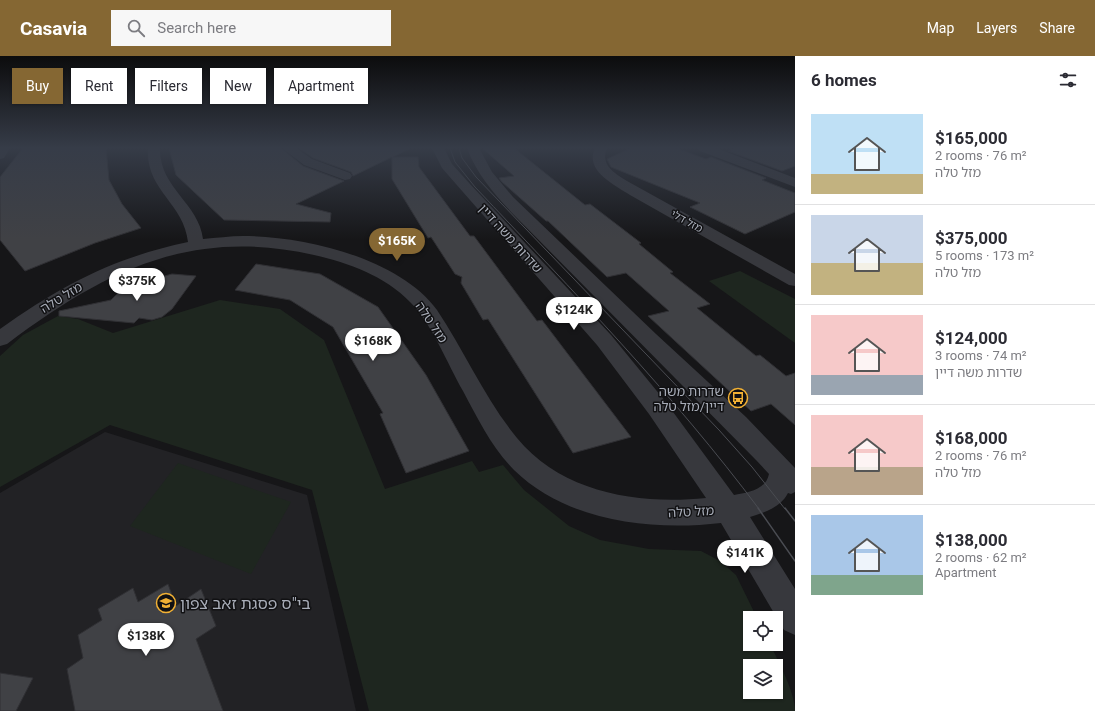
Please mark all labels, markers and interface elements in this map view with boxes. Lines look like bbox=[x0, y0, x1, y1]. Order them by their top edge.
search box bbox=[111, 10, 391, 46]
text: Casavia bbox=[20, 17, 87, 40]
icon: search bbox=[125, 17, 147, 39]
text: Search here bbox=[157, 19, 236, 37]
text: Map bbox=[927, 20, 954, 36]
text: Layers bbox=[976, 20, 1017, 36]
text: Share bbox=[1039, 20, 1075, 36]
chip: Buy bbox=[12, 68, 63, 104]
chip: Rent bbox=[71, 68, 127, 104]
chip: Filters bbox=[135, 68, 202, 104]
chip: New bbox=[210, 68, 266, 104]
chip: Apartment bbox=[274, 68, 368, 104]
icon: filters bbox=[1057, 69, 1079, 91]
text: 6 homes bbox=[811, 70, 877, 90]
text: $165,000 bbox=[935, 128, 1007, 148]
icon: home bbox=[843, 130, 891, 178]
text: 2 rooms · 76 m² bbox=[935, 148, 1027, 163]
text: מזל טלה bbox=[935, 165, 981, 180]
street label: שדרות משה דיין bbox=[476, 201, 545, 276]
street label: מזל דלי bbox=[669, 207, 705, 235]
pin: $165K bbox=[369, 228, 425, 262]
text: $375,000 bbox=[935, 228, 1007, 248]
icon: home bbox=[843, 231, 891, 279]
text: $165K bbox=[378, 233, 416, 248]
text: 5 rooms · 173 m² bbox=[935, 248, 1034, 263]
text: מזל טלה bbox=[935, 265, 981, 280]
pin: $375K bbox=[109, 268, 165, 302]
text: $375K bbox=[118, 273, 156, 288]
street label: מזל טלה bbox=[38, 279, 85, 316]
pin: $124K bbox=[546, 297, 602, 331]
street label: מזל טלה bbox=[412, 299, 451, 346]
text: $124K bbox=[555, 302, 593, 317]
pin: $168K bbox=[345, 328, 401, 362]
text: $124,000 bbox=[935, 328, 1007, 348]
icon: home bbox=[843, 331, 891, 379]
text: $168K bbox=[354, 333, 392, 348]
text: 3 rooms · 74 m² bbox=[935, 348, 1027, 363]
text: שדרות משה דיין bbox=[935, 365, 1022, 380]
place label: שדרות משה דיין/מזל טלה bbox=[654, 384, 724, 414]
bus stop icon: שדרות משה דיין/מזל טלה bbox=[727, 387, 749, 409]
text: $168,000 bbox=[935, 428, 1007, 448]
icon: home bbox=[843, 431, 891, 479]
text: 2 rooms · 76 m² bbox=[935, 448, 1027, 463]
text: מזל טלה bbox=[935, 465, 981, 480]
street label: מזל טלה bbox=[668, 503, 715, 520]
text: $138,000 bbox=[935, 530, 1007, 550]
icon: home bbox=[843, 531, 891, 579]
pin: $141K bbox=[717, 540, 773, 574]
text: $141K bbox=[726, 545, 764, 560]
text: 2 rooms · 62 m² bbox=[935, 550, 1027, 565]
text: Apartment bbox=[935, 565, 997, 580]
school or university icon: בי"ס פסגת זאב צפון bbox=[155, 592, 177, 614]
place label: בי"ס פסגת זאב צפון bbox=[180, 594, 311, 613]
map controls bbox=[743, 611, 783, 699]
button: locate bbox=[743, 611, 783, 651]
pin: $138K bbox=[118, 623, 174, 657]
text: $138K bbox=[127, 628, 165, 643]
button: layers bbox=[743, 659, 783, 699]

